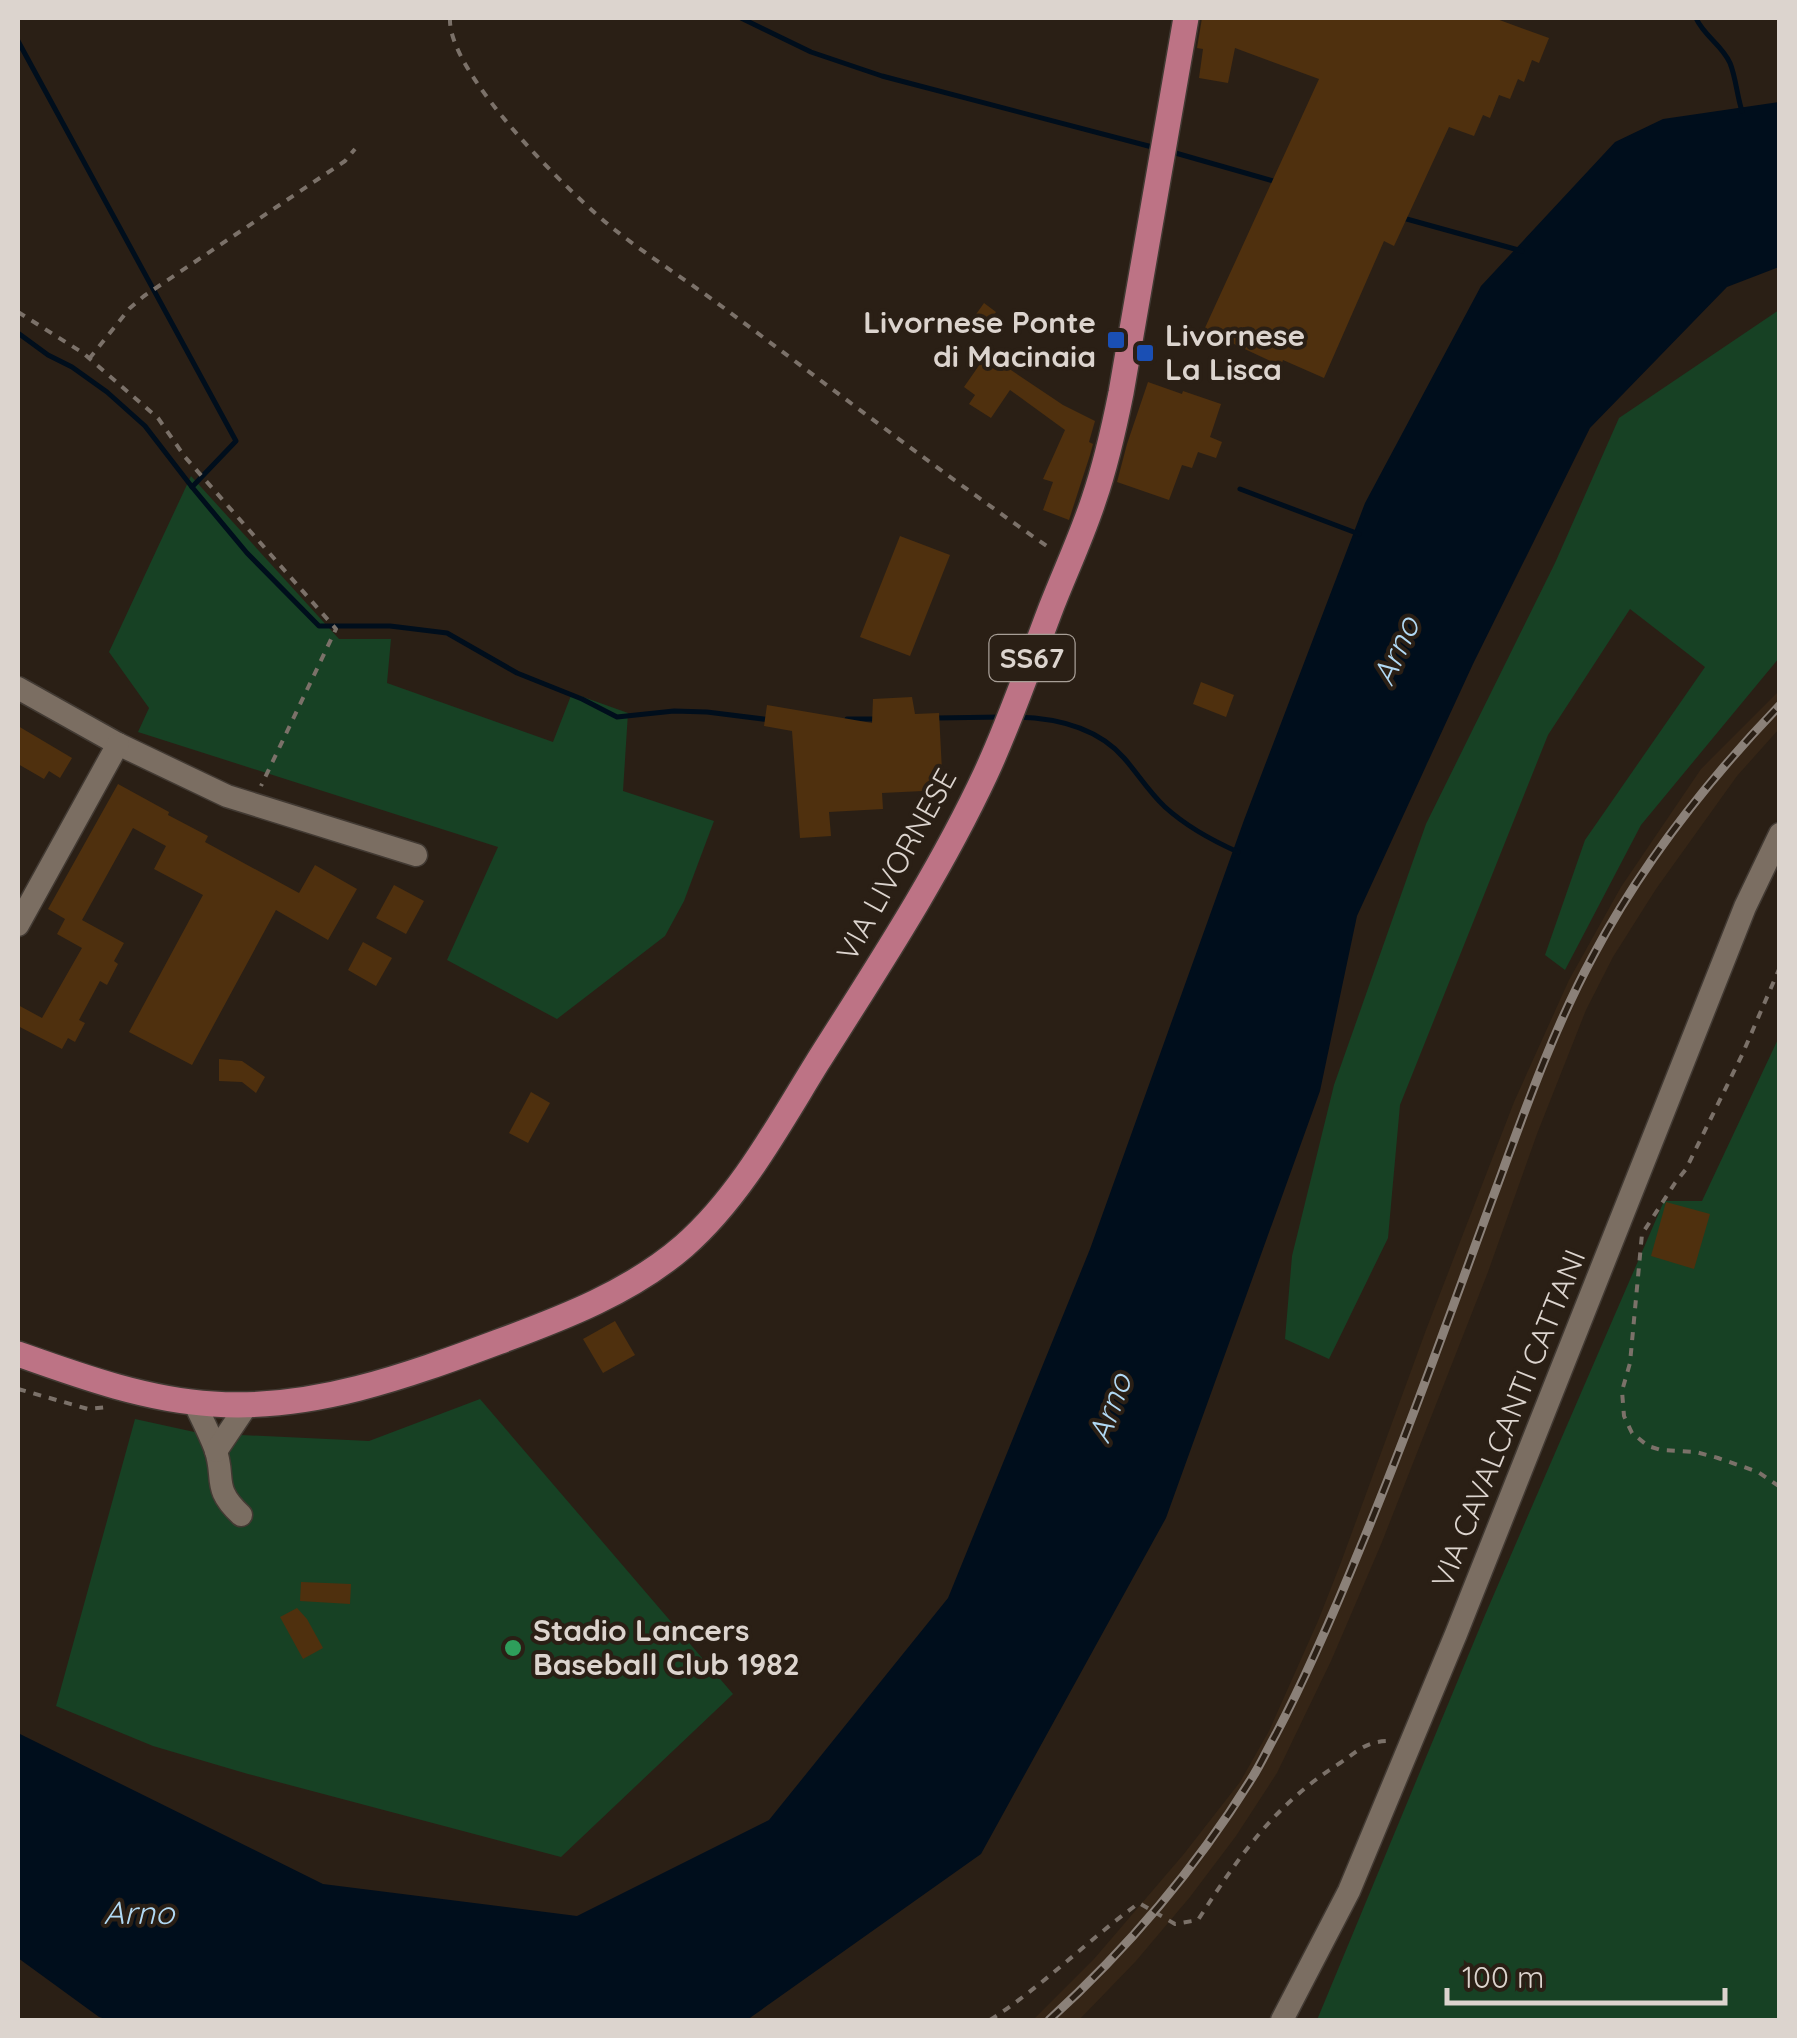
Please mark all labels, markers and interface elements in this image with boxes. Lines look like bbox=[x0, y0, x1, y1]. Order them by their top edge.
place label: Livornese Ponte di Macinaia bbox=[863, 303, 1096, 375]
place label: Livornese La Lisca bbox=[1165, 316, 1305, 388]
marker: Livornese Ponte di Macinaia bbox=[1105, 329, 1127, 351]
marker: Livornese La Lisca bbox=[1134, 342, 1156, 364]
water label: Arno bbox=[1362, 609, 1428, 691]
road number: SS67 bbox=[990, 635, 1074, 681]
street label: VIA LIVORNESE bbox=[828, 762, 965, 967]
street label: VIA CAVALCANTI CATTANI bbox=[1423, 1244, 1593, 1593]
water label: Arno bbox=[1078, 1366, 1141, 1448]
place label: Stadio Lancers Baseball Club 1982 bbox=[533, 1611, 800, 1683]
marker: Stadio Lancers Baseball Club 1982 bbox=[502, 1637, 524, 1659]
water label: Arno bbox=[104, 1892, 176, 1932]
scale bar bbox=[1447, 1943, 1724, 2005]
text: 100 m bbox=[1462, 1958, 1544, 1996]

